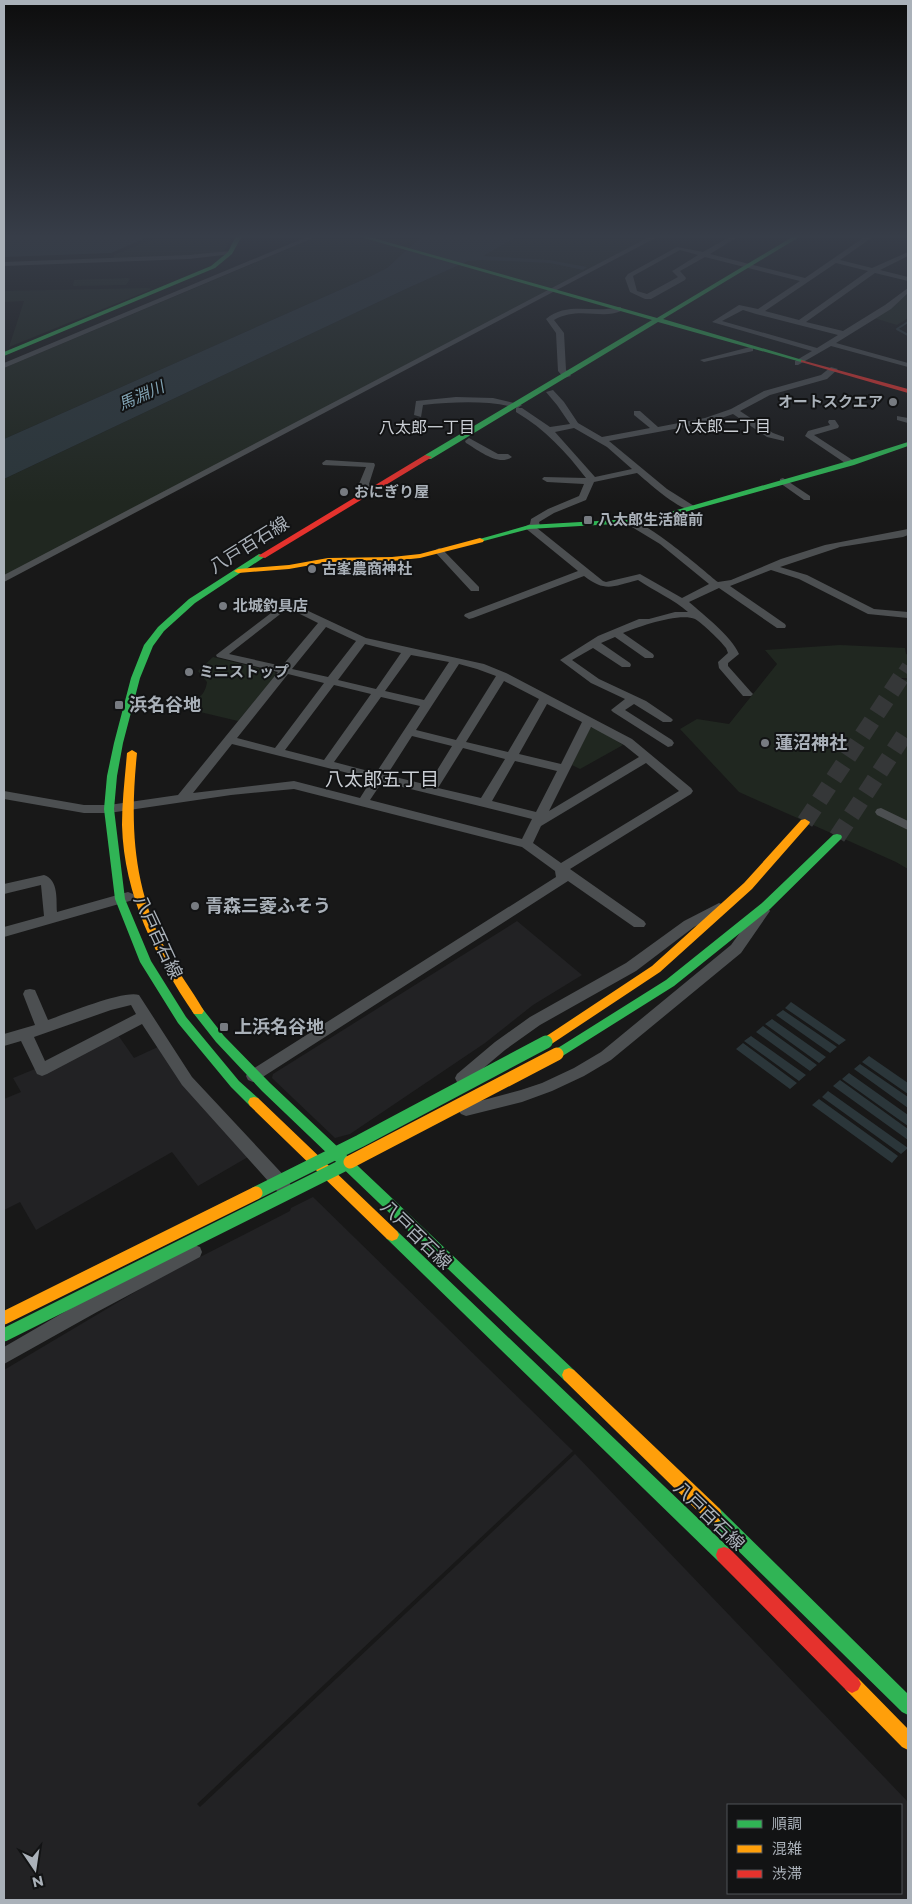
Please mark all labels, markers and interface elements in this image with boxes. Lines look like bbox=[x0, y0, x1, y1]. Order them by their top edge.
water label: 馬淵川 bbox=[115, 376, 169, 414]
place label: オートスクエア bbox=[778, 392, 883, 411]
marker: オートスクエア bbox=[887, 396, 899, 408]
district label: 八太郎二丁目 bbox=[675, 417, 771, 436]
district label: 八太郎一丁目 bbox=[379, 418, 475, 437]
place label: おにぎり屋 bbox=[354, 482, 429, 501]
marker: おにぎり屋 bbox=[338, 486, 350, 498]
place label: 八太郎生活館前 bbox=[598, 510, 703, 529]
street label: 八戸百石線 bbox=[205, 512, 293, 578]
marker: 八太郎生活館前 bbox=[582, 514, 594, 526]
place label: 古峯農商神社 bbox=[322, 559, 412, 578]
marker: 古峯農商神社 bbox=[306, 563, 318, 575]
place label: 北城釣具店 bbox=[233, 596, 308, 615]
marker: 北城釣具店 bbox=[217, 600, 229, 612]
place label: ミニストップ bbox=[199, 662, 289, 681]
marker: ミニストップ bbox=[183, 666, 195, 678]
place label: 浜名谷地 bbox=[129, 694, 201, 716]
marker: 浜名谷地 bbox=[113, 699, 125, 711]
place label: 蓮沼神社 bbox=[775, 732, 847, 754]
marker: 蓮沼神社 bbox=[759, 737, 771, 749]
district label: 八太郎五丁目 bbox=[325, 768, 439, 791]
street label: 八戸百石線 bbox=[129, 892, 187, 982]
place label: 青森三菱ふそう bbox=[205, 895, 331, 917]
marker: 青森三菱ふそう bbox=[189, 900, 201, 912]
place label: 上浜名谷地 bbox=[234, 1016, 324, 1038]
marker: 上浜名谷地 bbox=[218, 1021, 230, 1033]
street label: 八戸百石線 bbox=[376, 1196, 456, 1274]
street label: 八戸百石線 bbox=[669, 1477, 749, 1555]
legend bbox=[727, 1804, 902, 1894]
text: 順調 bbox=[772, 1814, 802, 1833]
text: 混雑 bbox=[772, 1839, 802, 1858]
north arrow bbox=[10, 1844, 60, 1894]
text: 渋滞 bbox=[772, 1864, 802, 1883]
text: N bbox=[30, 1872, 45, 1892]

